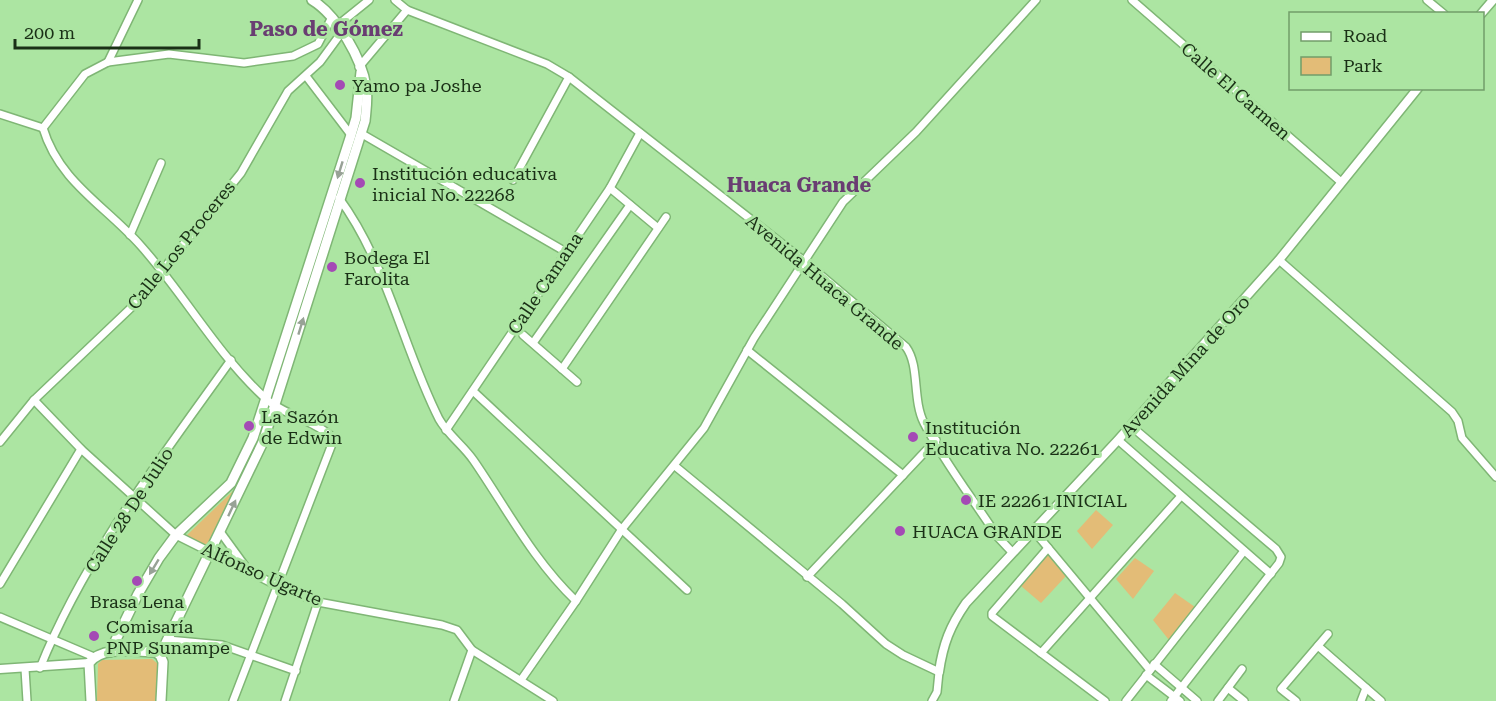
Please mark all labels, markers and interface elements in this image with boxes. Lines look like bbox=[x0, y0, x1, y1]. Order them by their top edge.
scale bar bbox=[15, 12, 200, 50]
legend bbox=[1289, 12, 1484, 90]
district label: Paso de Gómez bbox=[249, 17, 403, 41]
text: 200 m bbox=[24, 22, 75, 43]
text: Road bbox=[1343, 25, 1388, 46]
street label: Calle El Carmen bbox=[1177, 38, 1295, 144]
text: Park bbox=[1343, 55, 1383, 76]
place label: Yamo pa Joshe bbox=[352, 75, 482, 96]
marker: Yamo pa Joshe bbox=[333, 78, 347, 92]
one-way arrow bbox=[335, 161, 344, 179]
place label: Institución educativa inicial No. 22268 bbox=[372, 163, 557, 205]
district label: Huaca Grande bbox=[727, 173, 871, 197]
marker: Institución educativa inicial No. 22268 bbox=[353, 176, 367, 190]
street label: Calle Los Proceres bbox=[123, 177, 239, 313]
street label: Avenida Huaca Grande bbox=[742, 210, 908, 354]
street label: Calle Camana bbox=[503, 228, 587, 338]
place label: Bodega El Farolita bbox=[344, 247, 430, 289]
marker: Bodega El Farolita bbox=[325, 260, 339, 274]
street label: Avenida Mina de Oro bbox=[1116, 291, 1254, 441]
one-way arrow bbox=[297, 317, 306, 335]
place label: La Sazón de Edwin bbox=[261, 406, 343, 448]
place label: Institución Educativa No. 22261 bbox=[925, 417, 1100, 459]
marker: La Sazón de Edwin bbox=[242, 419, 256, 433]
marker: Institución Educativa No. 22261 bbox=[906, 430, 920, 444]
street label: Calle 28 De Julio bbox=[81, 444, 177, 576]
place label: IE 22261 INICIAL bbox=[978, 490, 1127, 511]
marker: IE 22261 INICIAL bbox=[959, 493, 973, 507]
one-way arrow bbox=[228, 500, 237, 517]
place label: HUACA GRANDE bbox=[912, 521, 1062, 542]
marker: HUACA GRANDE bbox=[893, 524, 907, 538]
street label: Alfonso Ugarte bbox=[199, 538, 326, 610]
one-way arrow bbox=[148, 559, 159, 575]
marker: Brasa Lena bbox=[130, 574, 144, 588]
place label: Brasa Lena bbox=[90, 591, 184, 612]
place label: Comisaría PNP Sunampe bbox=[106, 616, 230, 658]
marker: Comisaría PNP Sunampe bbox=[87, 629, 101, 643]

